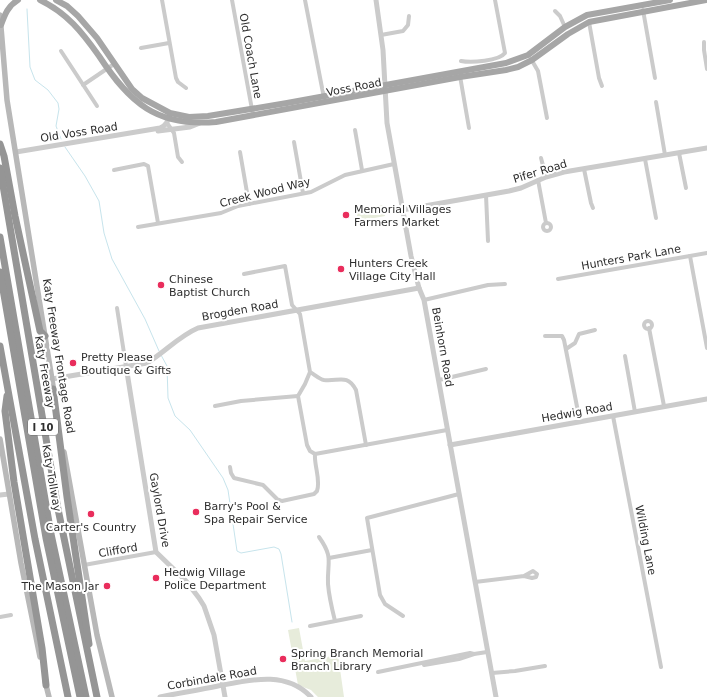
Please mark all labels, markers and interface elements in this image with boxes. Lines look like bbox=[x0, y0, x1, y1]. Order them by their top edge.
street label: Old Coach Lane bbox=[237, 12, 264, 100]
street label: Voss Road bbox=[325, 76, 383, 99]
street label: Old Voss Road bbox=[39, 120, 119, 145]
street label: Pifer Road bbox=[512, 157, 569, 186]
street label: Creek Wood Way bbox=[218, 175, 312, 210]
place label: Memorial Villages Farmers Market bbox=[354, 203, 452, 229]
marker: Memorial Villages Farmers Market bbox=[341, 210, 351, 220]
street label: Hunters Park Lane bbox=[580, 242, 682, 273]
place label: Hunters Creek Village City Hall bbox=[349, 257, 436, 283]
marker: Hunters Creek Village City Hall bbox=[336, 264, 346, 274]
place label: Chinese Baptist Church bbox=[169, 273, 250, 299]
street label: Katy Freeway Frontage Road bbox=[40, 278, 78, 434]
marker: Chinese Baptist Church bbox=[156, 280, 166, 290]
street label: Brogden Road bbox=[201, 297, 279, 324]
street label: Beinhorn Road bbox=[429, 306, 456, 388]
street label: Katy Freeway bbox=[32, 335, 58, 409]
place label: Pretty Please Boutique & Gifts bbox=[81, 351, 171, 377]
marker: Pretty Please Boutique & Gifts bbox=[68, 358, 78, 368]
street label: Hedwig Road bbox=[540, 400, 614, 425]
road number: I 10 bbox=[28, 419, 58, 435]
street label: Katy Tollway bbox=[39, 443, 64, 513]
street label: Gaylord Drive bbox=[147, 472, 173, 549]
place label: Barry's Pool & Spa Repair Service bbox=[204, 500, 308, 526]
street label: Wilding Lane bbox=[632, 504, 659, 576]
marker: Barry's Pool & Spa Repair Service bbox=[191, 507, 201, 517]
marker: Carter's Country bbox=[86, 509, 96, 519]
place label: Carter's Country bbox=[46, 521, 137, 534]
street label: Clifford bbox=[98, 541, 139, 560]
place label: Hedwig Village Police Department bbox=[164, 566, 267, 592]
marker: Hedwig Village Police Department bbox=[151, 573, 161, 583]
place label: The Mason Jar bbox=[20, 580, 99, 593]
marker: The Mason Jar bbox=[102, 581, 112, 591]
place label: Spring Branch Memorial Branch Library bbox=[291, 647, 423, 673]
marker: Spring Branch Memorial Branch Library bbox=[278, 654, 288, 664]
street label: Corbindale Road bbox=[166, 664, 258, 693]

